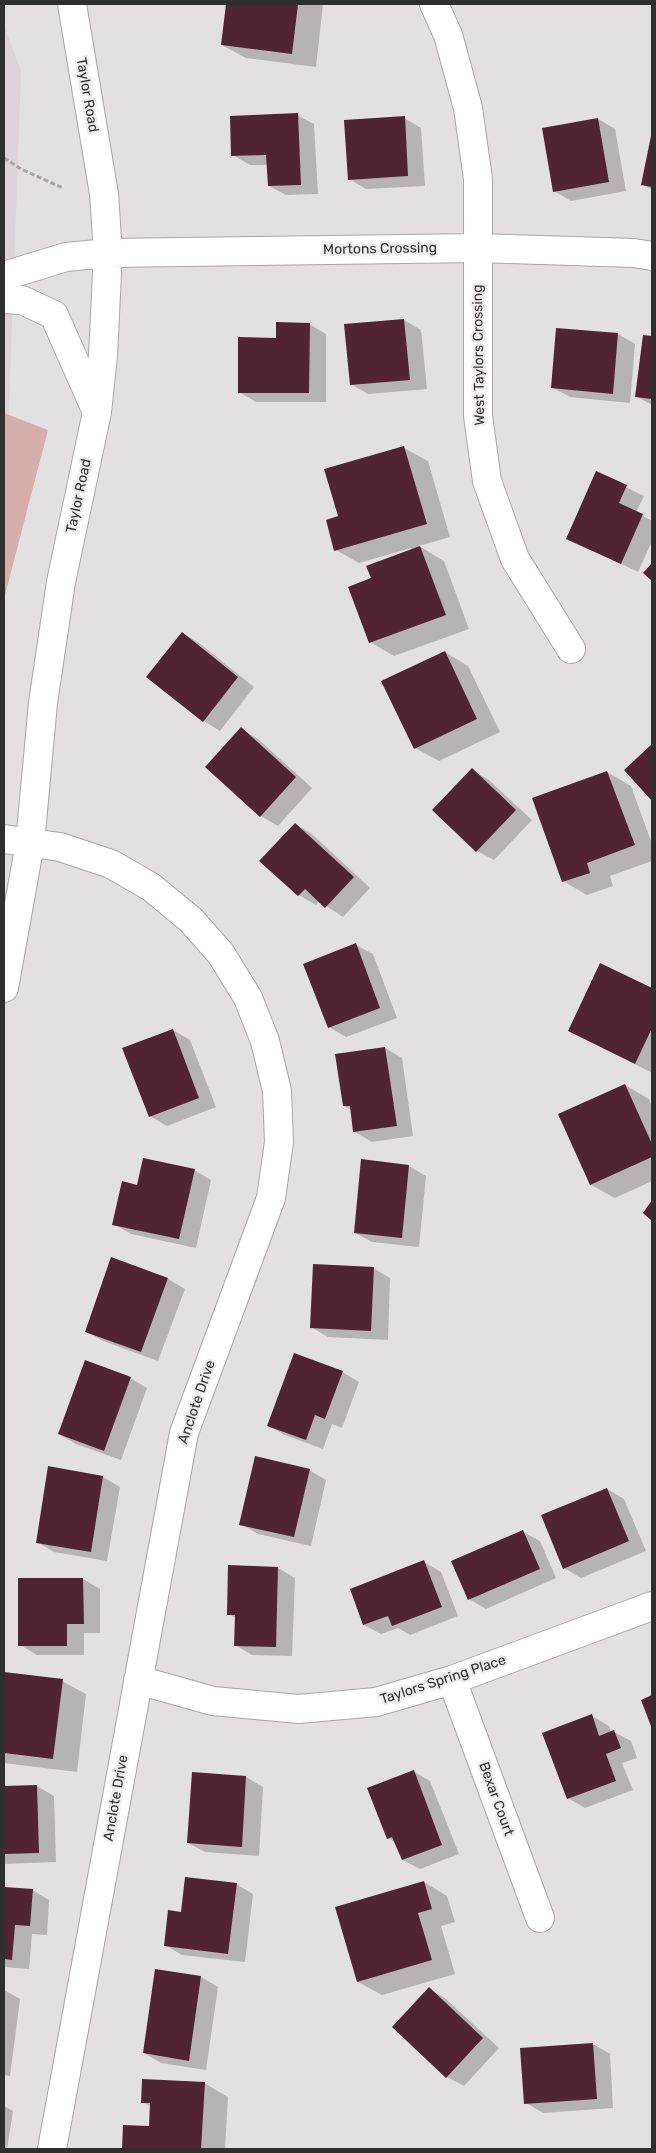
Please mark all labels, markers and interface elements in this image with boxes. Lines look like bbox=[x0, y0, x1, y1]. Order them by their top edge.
street label: Taylor Road bbox=[72, 56, 102, 134]
street label: Mortons Crossing bbox=[323, 240, 437, 258]
street label: West Taylors Crossing bbox=[469, 284, 489, 426]
street label: Taylor Road bbox=[63, 457, 95, 535]
street label: Anclote Drive bbox=[175, 1358, 219, 1446]
street label: Taylors Spring Place bbox=[378, 1652, 508, 1708]
street label: Anclote Drive bbox=[100, 1754, 132, 1842]
street label: Bexar Court bbox=[475, 1760, 517, 1838]

